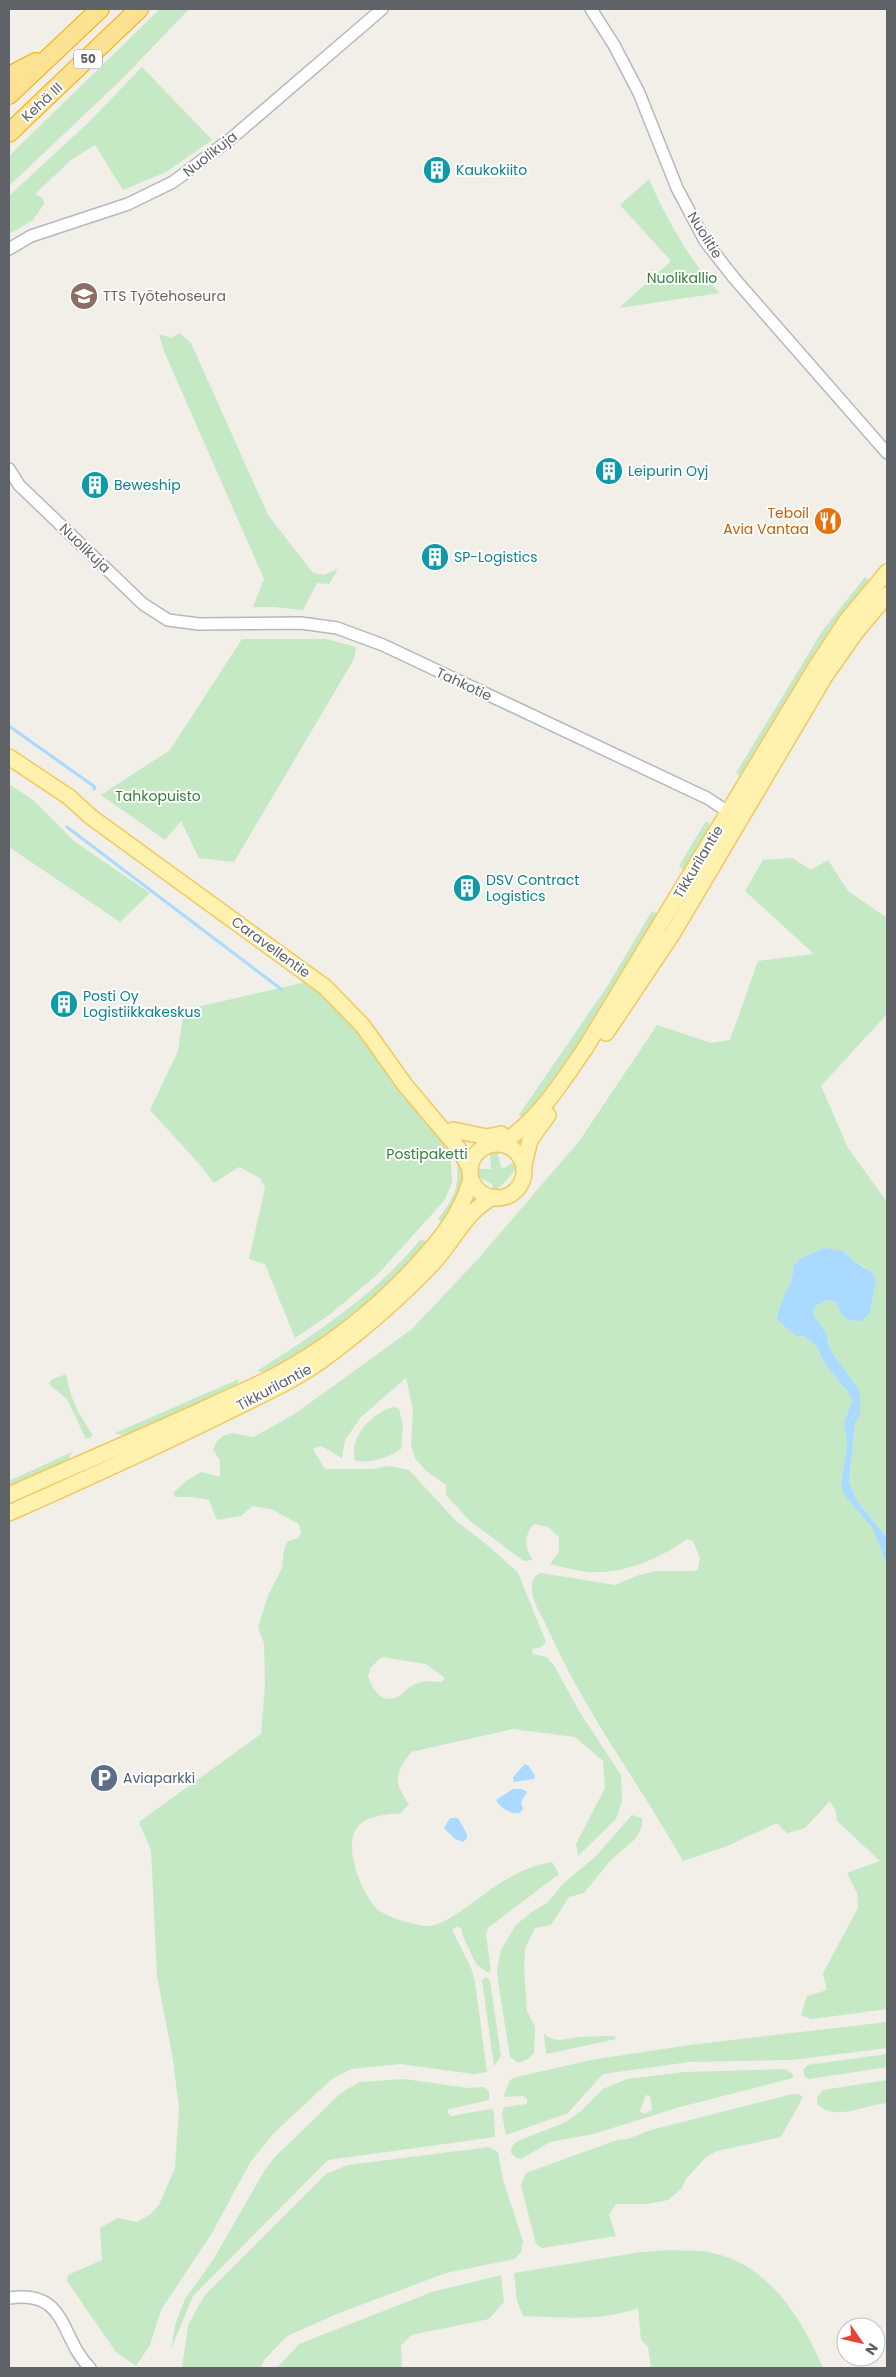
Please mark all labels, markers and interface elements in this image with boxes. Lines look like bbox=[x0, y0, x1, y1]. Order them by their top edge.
road number: 50 bbox=[74, 50, 102, 68]
street label: Kehä III bbox=[17, 78, 67, 126]
street label: Nuolikuja bbox=[179, 126, 241, 182]
building icon: Kaukokiito bbox=[422, 155, 452, 185]
place label: Kaukokiito bbox=[456, 160, 527, 180]
street label: Nuolitie bbox=[683, 208, 727, 263]
park label: Nuolikallio bbox=[647, 268, 717, 288]
school or university icon: TTS Työtehoseura bbox=[69, 281, 99, 311]
place label: TTS Työtehoseura bbox=[103, 286, 226, 306]
building icon: Leipurin Oyj bbox=[594, 456, 624, 486]
place label: Leipurin Oyj bbox=[628, 461, 708, 481]
building icon: Beweship bbox=[80, 470, 110, 500]
place label: Beweship bbox=[114, 475, 181, 495]
place label: Teboil Avia Vantaa bbox=[723, 503, 809, 539]
restaurant icon: Teboil Avia Vantaa bbox=[813, 506, 843, 536]
street label: Nuolikuja bbox=[55, 519, 115, 577]
building icon: SP-Logistics bbox=[420, 542, 450, 572]
place label: SP-Logistics bbox=[454, 547, 538, 567]
street label: Tahkotie bbox=[433, 662, 495, 706]
park label: Tahkopuisto bbox=[115, 786, 201, 806]
street label: Tikkurilantie bbox=[668, 821, 728, 902]
place label: DSV Contract Logistics bbox=[486, 870, 579, 906]
building icon: DSV Contract Logistics bbox=[452, 873, 482, 903]
street label: Caravellentie bbox=[227, 912, 315, 983]
place label: Posti Oy Logistiikkakeskus bbox=[83, 986, 201, 1022]
building icon: Posti Oy Logistiikkakeskus bbox=[49, 989, 79, 1019]
park label: Postipaketti bbox=[386, 1144, 468, 1164]
street label: Tikkurilantie bbox=[233, 1359, 315, 1415]
parking icon: Aviaparkki bbox=[89, 1763, 119, 1793]
place label: Aviaparkki bbox=[123, 1768, 195, 1788]
north arrow bbox=[836, 2317, 886, 2367]
text: N bbox=[861, 2339, 883, 2359]

